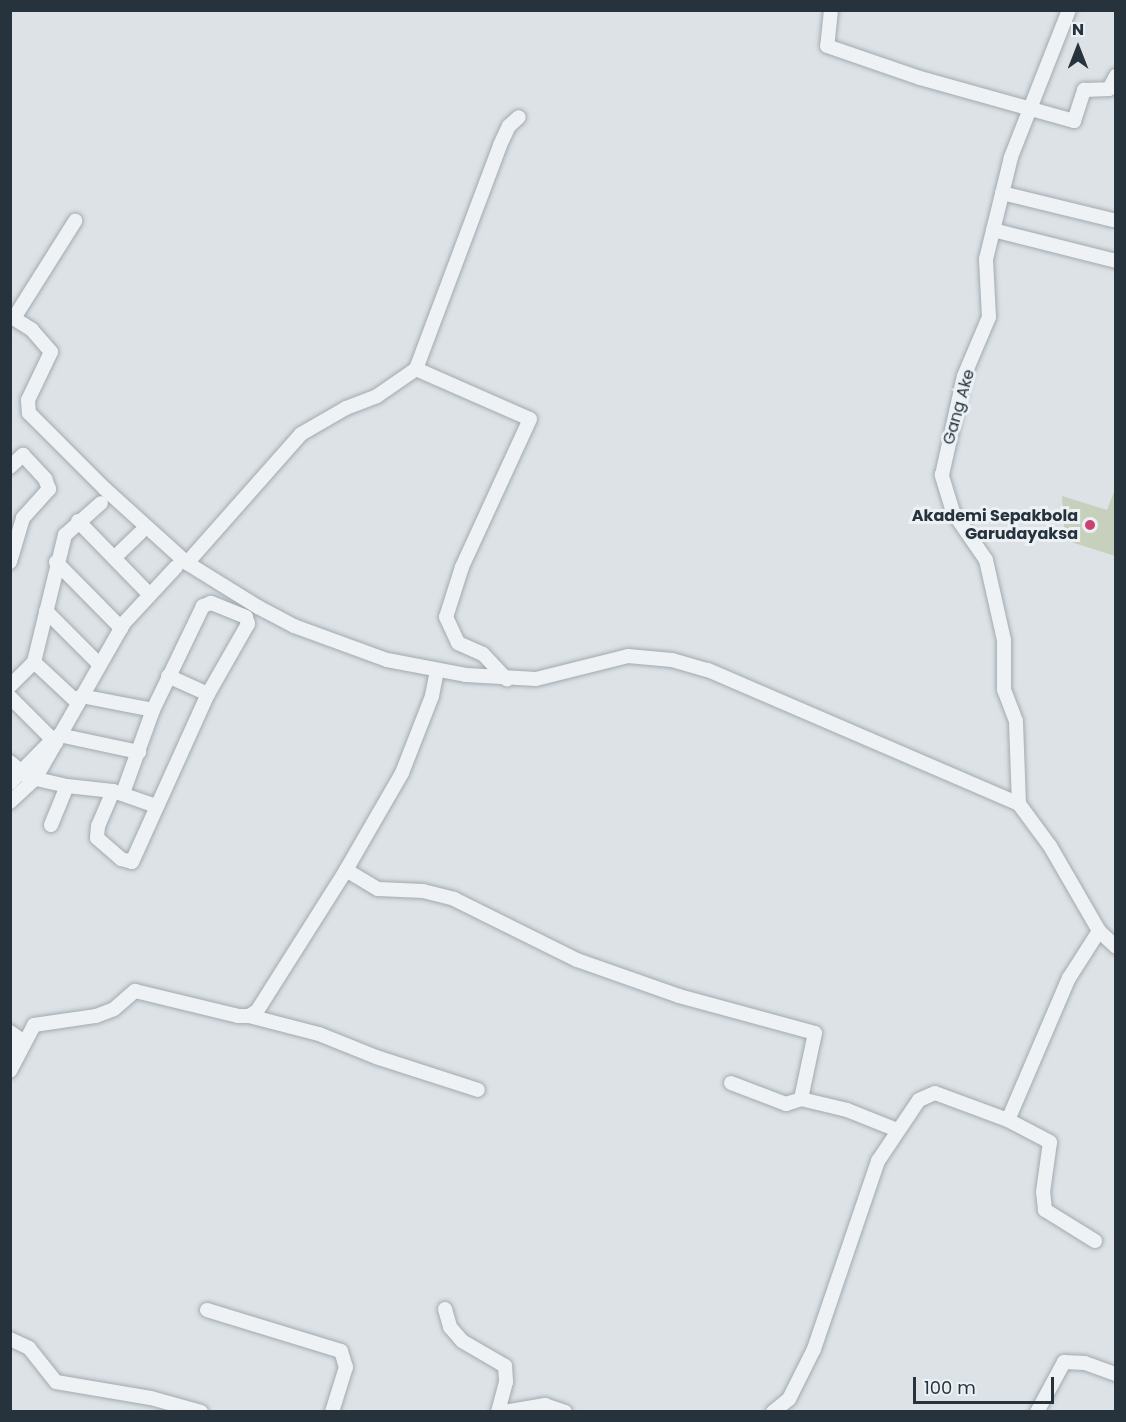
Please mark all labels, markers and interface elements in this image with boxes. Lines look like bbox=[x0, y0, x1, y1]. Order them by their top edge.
north arrow bbox=[1048, 18, 1108, 78]
text: N bbox=[1072, 18, 1084, 41]
street label: Gang Ake bbox=[939, 367, 979, 447]
place label: Akademi Sepakbola Garudayaksa bbox=[912, 506, 1078, 544]
marker: Akademi Sepakbola Garudayaksa bbox=[1083, 518, 1097, 532]
scale bar bbox=[916, 1365, 1057, 1403]
text: 100 m bbox=[924, 1375, 976, 1400]

